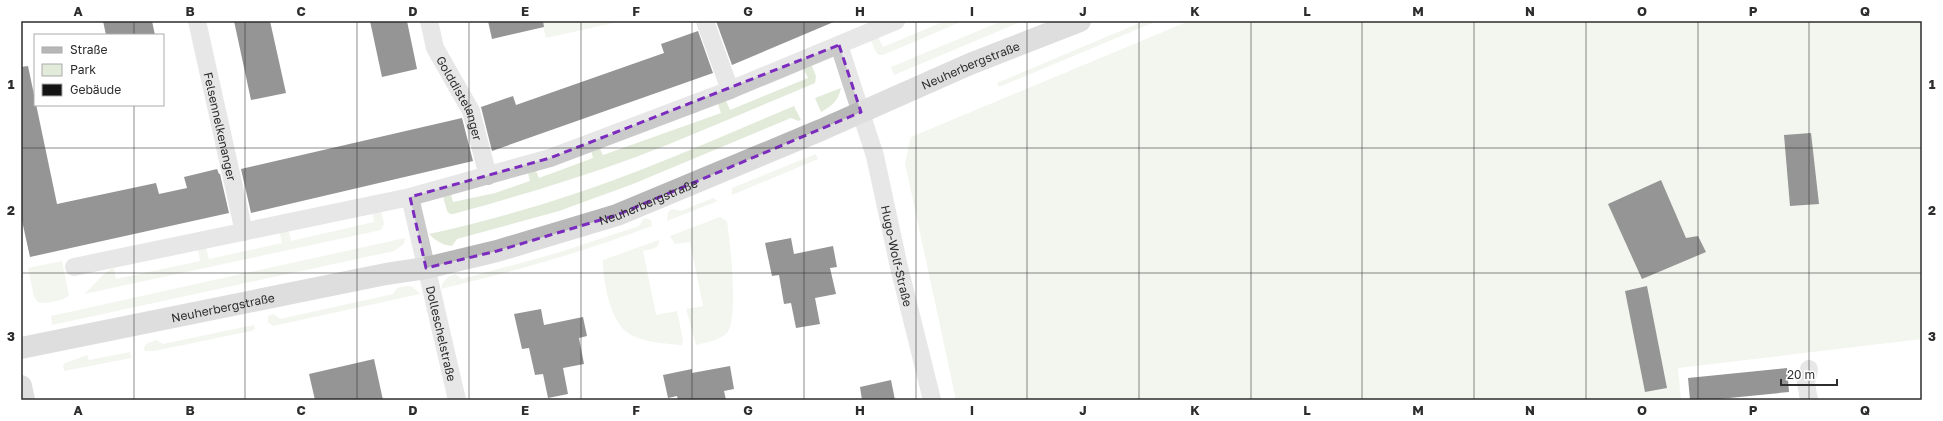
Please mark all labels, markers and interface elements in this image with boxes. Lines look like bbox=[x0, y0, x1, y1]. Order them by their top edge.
text: A bbox=[73, 3, 83, 19]
text: B bbox=[185, 3, 195, 19]
text: C bbox=[296, 3, 306, 19]
text: D bbox=[408, 3, 418, 19]
text: E bbox=[521, 3, 529, 19]
text: F bbox=[632, 3, 640, 19]
text: G bbox=[743, 3, 753, 19]
text: H bbox=[855, 3, 865, 19]
text: I bbox=[970, 3, 974, 19]
text: J bbox=[1079, 3, 1087, 19]
text: K bbox=[1190, 3, 1200, 19]
text: L bbox=[1303, 3, 1311, 19]
text: M bbox=[1412, 3, 1424, 19]
text: N bbox=[1525, 3, 1535, 19]
text: O bbox=[1637, 3, 1647, 19]
text: P bbox=[1749, 3, 1758, 19]
text: Q bbox=[1860, 3, 1870, 19]
legend bbox=[34, 34, 164, 106]
street label: Neuherbergstraße bbox=[919, 38, 1022, 92]
text: Straße bbox=[70, 42, 108, 57]
street label: Golddistelanger bbox=[433, 53, 486, 142]
text: Park bbox=[70, 62, 96, 77]
street label: Felsennelkenanger bbox=[201, 71, 240, 182]
text: 1 bbox=[8, 76, 15, 92]
text: 1 bbox=[1929, 76, 1936, 92]
text: Gebäude bbox=[70, 82, 121, 97]
street label: Neuherbergstraße bbox=[597, 175, 700, 228]
text: 2 bbox=[7, 202, 15, 218]
text: 2 bbox=[1928, 202, 1936, 218]
street label: Hugo-Wolf-Straße bbox=[878, 204, 916, 308]
street label: Dolleschelstraße bbox=[423, 284, 460, 383]
street label: Neuherbergstraße bbox=[170, 289, 276, 325]
text: 3 bbox=[7, 328, 15, 344]
text: 3 bbox=[1928, 328, 1936, 344]
scale bar bbox=[1781, 361, 1837, 387]
text: 20 m bbox=[1787, 367, 1815, 382]
text: A bbox=[73, 402, 83, 418]
text: B bbox=[185, 402, 195, 418]
text: C bbox=[296, 402, 306, 418]
text: D bbox=[408, 402, 418, 418]
text: E bbox=[521, 402, 529, 418]
text: F bbox=[632, 402, 640, 418]
text: G bbox=[743, 402, 753, 418]
text: H bbox=[855, 402, 865, 418]
text: I bbox=[970, 402, 974, 418]
text: J bbox=[1079, 402, 1087, 418]
text: K bbox=[1190, 402, 1200, 418]
text: L bbox=[1303, 402, 1311, 418]
text: M bbox=[1412, 402, 1424, 418]
text: N bbox=[1525, 402, 1535, 418]
text: O bbox=[1637, 402, 1647, 418]
text: P bbox=[1749, 402, 1758, 418]
text: Q bbox=[1860, 402, 1870, 418]

